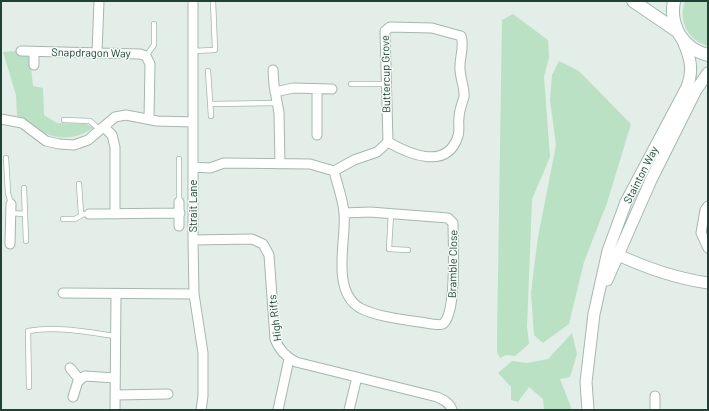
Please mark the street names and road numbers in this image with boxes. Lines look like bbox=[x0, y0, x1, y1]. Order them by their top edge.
street label: Buttercup Grove bbox=[379, 35, 393, 113]
street label: Snapdragon Way bbox=[51, 46, 131, 60]
street label: Stainton Way bbox=[621, 144, 661, 206]
street label: Strait Lane bbox=[186, 180, 200, 232]
street label: Bramble Close bbox=[446, 230, 460, 298]
street label: High Rifts bbox=[266, 294, 284, 342]

